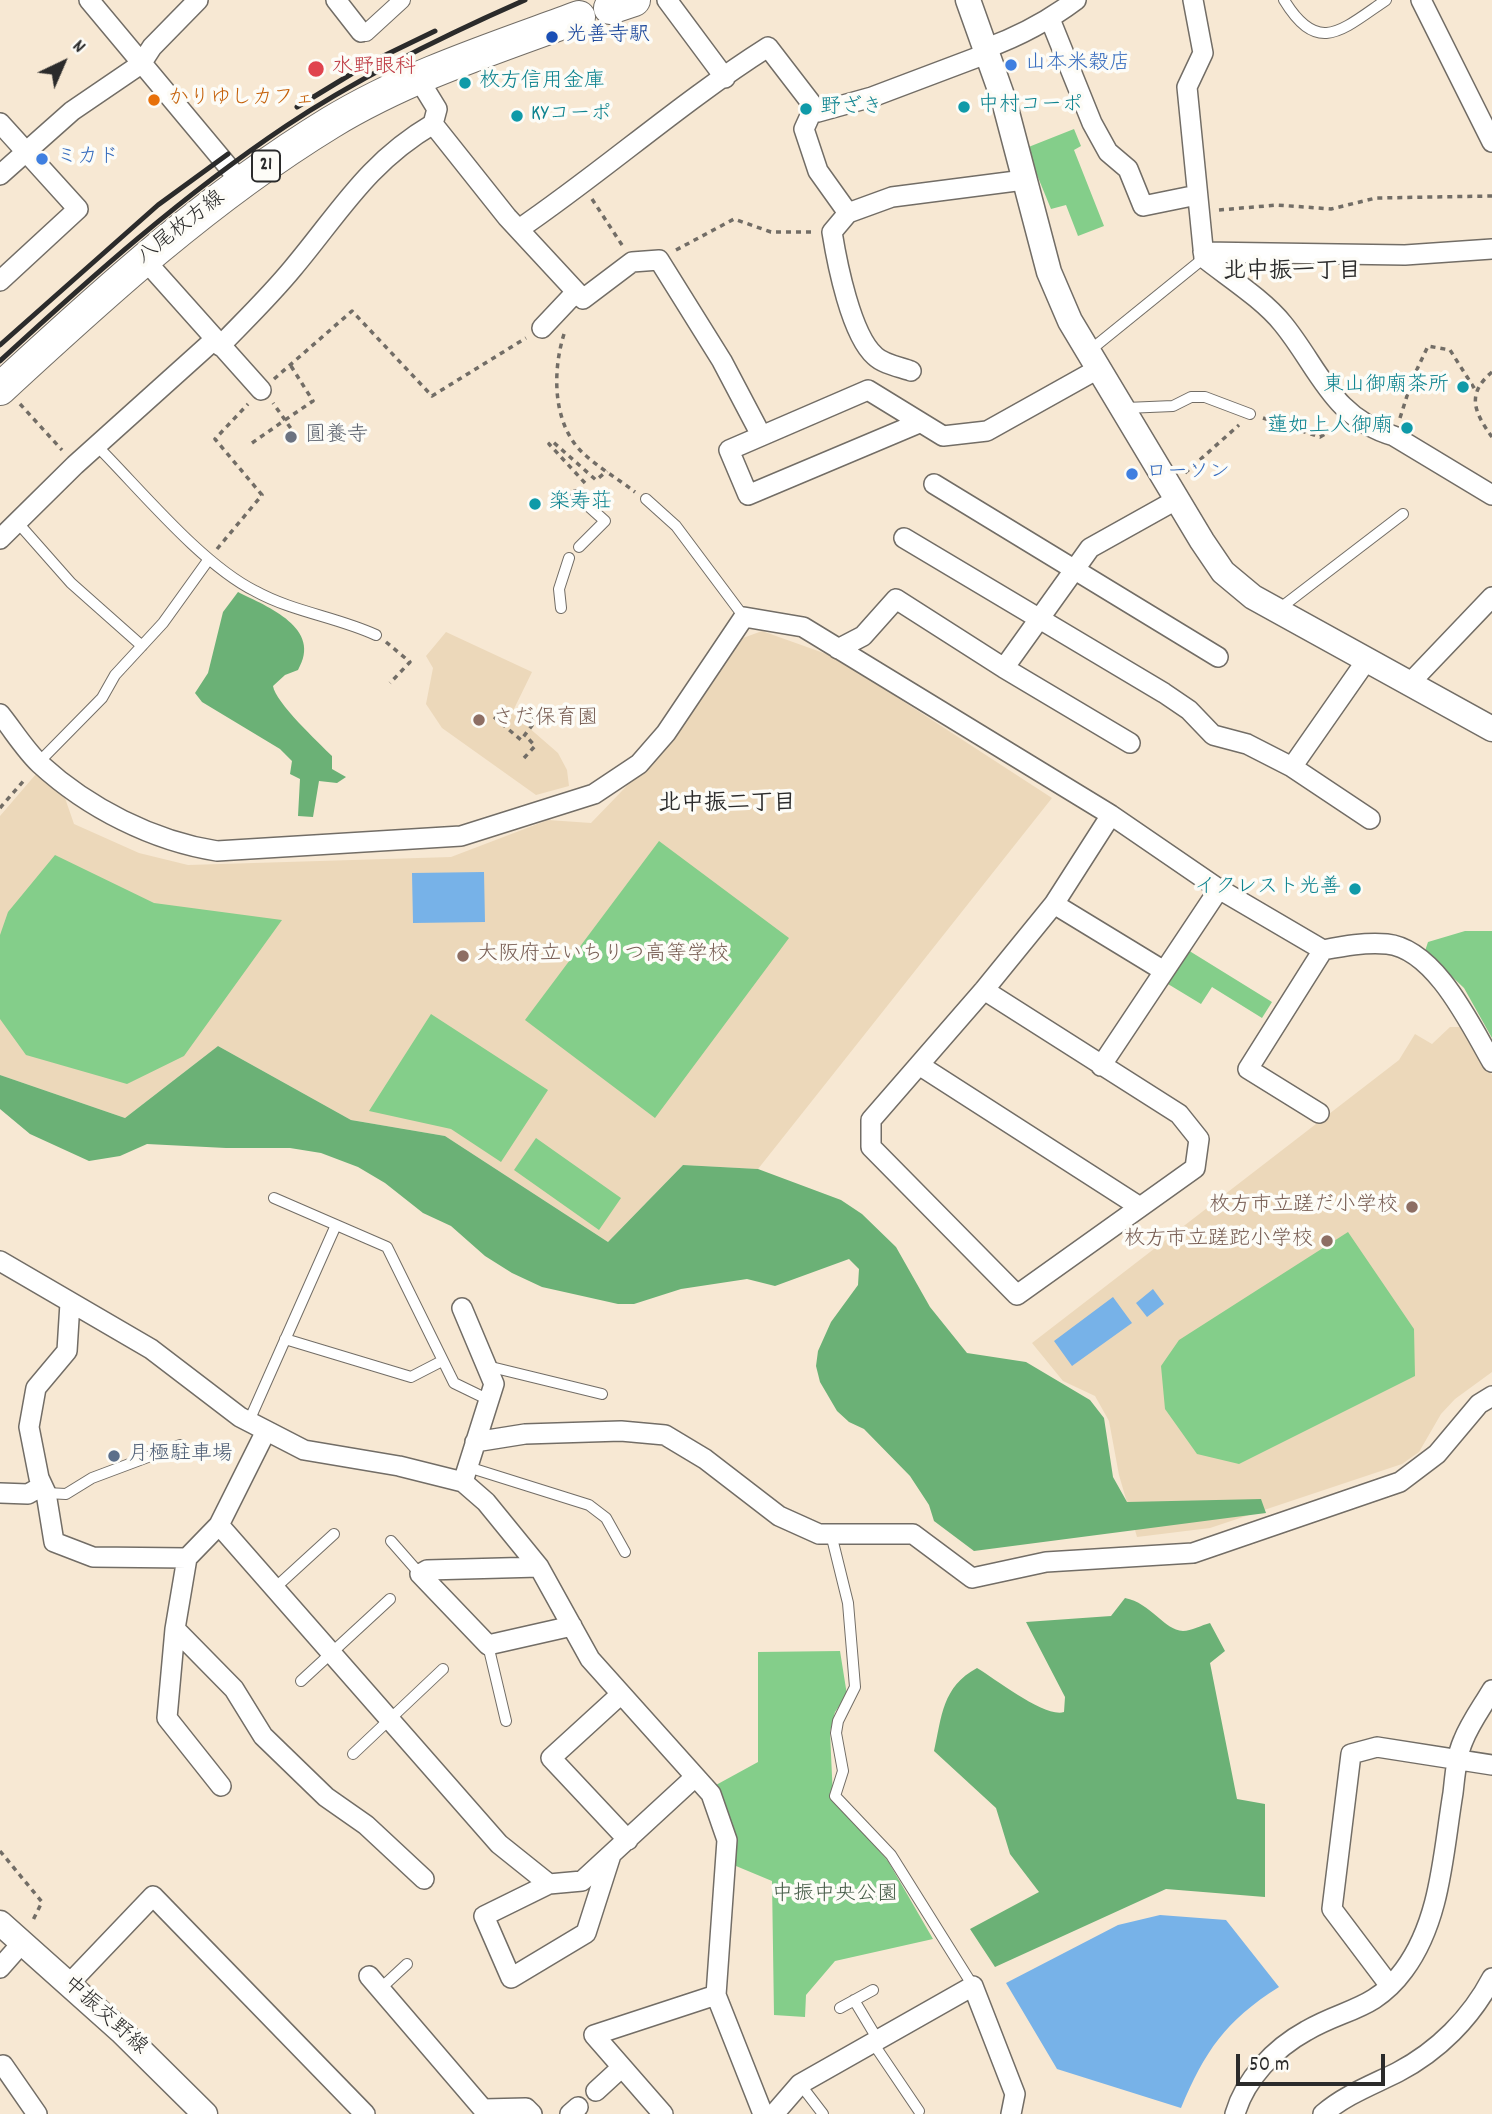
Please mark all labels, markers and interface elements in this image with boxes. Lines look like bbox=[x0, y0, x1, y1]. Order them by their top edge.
place label: 光善寺駅 bbox=[566, 24, 650, 50]
north arrow bbox=[28, 28, 98, 98]
marker: 光善寺駅 bbox=[544, 29, 560, 45]
text: N bbox=[65, 35, 91, 61]
place label: 山本米穀店 bbox=[1025, 52, 1130, 78]
place label: 水野眼科 bbox=[332, 56, 416, 82]
marker: 山本米穀店 bbox=[1003, 57, 1019, 73]
marker: 水野眼科 bbox=[306, 59, 326, 79]
place label: 枚方信用金庫 bbox=[479, 70, 605, 96]
marker: 枚方信用金庫 bbox=[457, 75, 473, 91]
place label: かりゆしカフェ bbox=[168, 87, 315, 113]
marker: かりゆしカフェ bbox=[146, 92, 162, 108]
place label: 中村コーポ bbox=[978, 94, 1083, 120]
place label: 野ざき bbox=[820, 96, 883, 122]
marker: 中村コーポ bbox=[956, 99, 972, 115]
marker: 野ざき bbox=[798, 101, 814, 117]
place label: KYコーポ bbox=[531, 103, 611, 129]
marker: KYコーポ bbox=[509, 108, 525, 124]
place label: ミカド bbox=[56, 146, 119, 172]
road number: 21 bbox=[252, 150, 280, 182]
marker: ミカド bbox=[34, 151, 50, 167]
street label: 八尾枚方線 bbox=[133, 187, 231, 271]
district label: 北中振一丁目 bbox=[1223, 260, 1361, 288]
place label: 東山御廟茶所 bbox=[1323, 374, 1449, 400]
marker: 東山御廟茶所 bbox=[1455, 379, 1471, 395]
place label: 蓮如上人御廟 bbox=[1267, 415, 1393, 441]
marker: 蓮如上人御廟 bbox=[1399, 420, 1415, 436]
place label: 圓養寺 bbox=[305, 424, 368, 450]
marker: 圓養寺 bbox=[283, 429, 299, 445]
place label: ローソン bbox=[1146, 461, 1230, 487]
marker: ローソン bbox=[1124, 466, 1140, 482]
place label: 楽寿荘 bbox=[549, 491, 612, 517]
marker: 楽寿荘 bbox=[527, 496, 543, 512]
place label: さだ保育園 bbox=[493, 707, 598, 733]
marker: さだ保育園 bbox=[471, 712, 487, 728]
district label: 北中振二丁目 bbox=[658, 792, 796, 820]
place label: イクレスト光善 bbox=[1194, 876, 1341, 902]
marker: イクレスト光善 bbox=[1347, 881, 1363, 897]
place label: 大阪府立いちりつ高等学校 bbox=[477, 943, 729, 969]
marker: 大阪府立いちりつ高等学校 bbox=[455, 948, 471, 964]
place label: 枚方市立蹉だ小学校 bbox=[1209, 1194, 1398, 1220]
marker: 枚方市立蹉だ小学校 bbox=[1404, 1199, 1420, 1215]
place label: 枚方市立蹉跎小学校 bbox=[1124, 1228, 1313, 1254]
marker: 枚方市立蹉跎小学校 bbox=[1319, 1233, 1335, 1249]
place label: 月極駐車場 bbox=[128, 1443, 233, 1469]
marker: 月極駐車場 bbox=[106, 1448, 122, 1464]
park label: 中振中央公園 bbox=[772, 1883, 898, 1909]
street label: 中振交野線 bbox=[57, 1973, 151, 2061]
scale bar bbox=[1240, 2040, 1389, 2084]
text: 50 m bbox=[1249, 2051, 1289, 2081]

